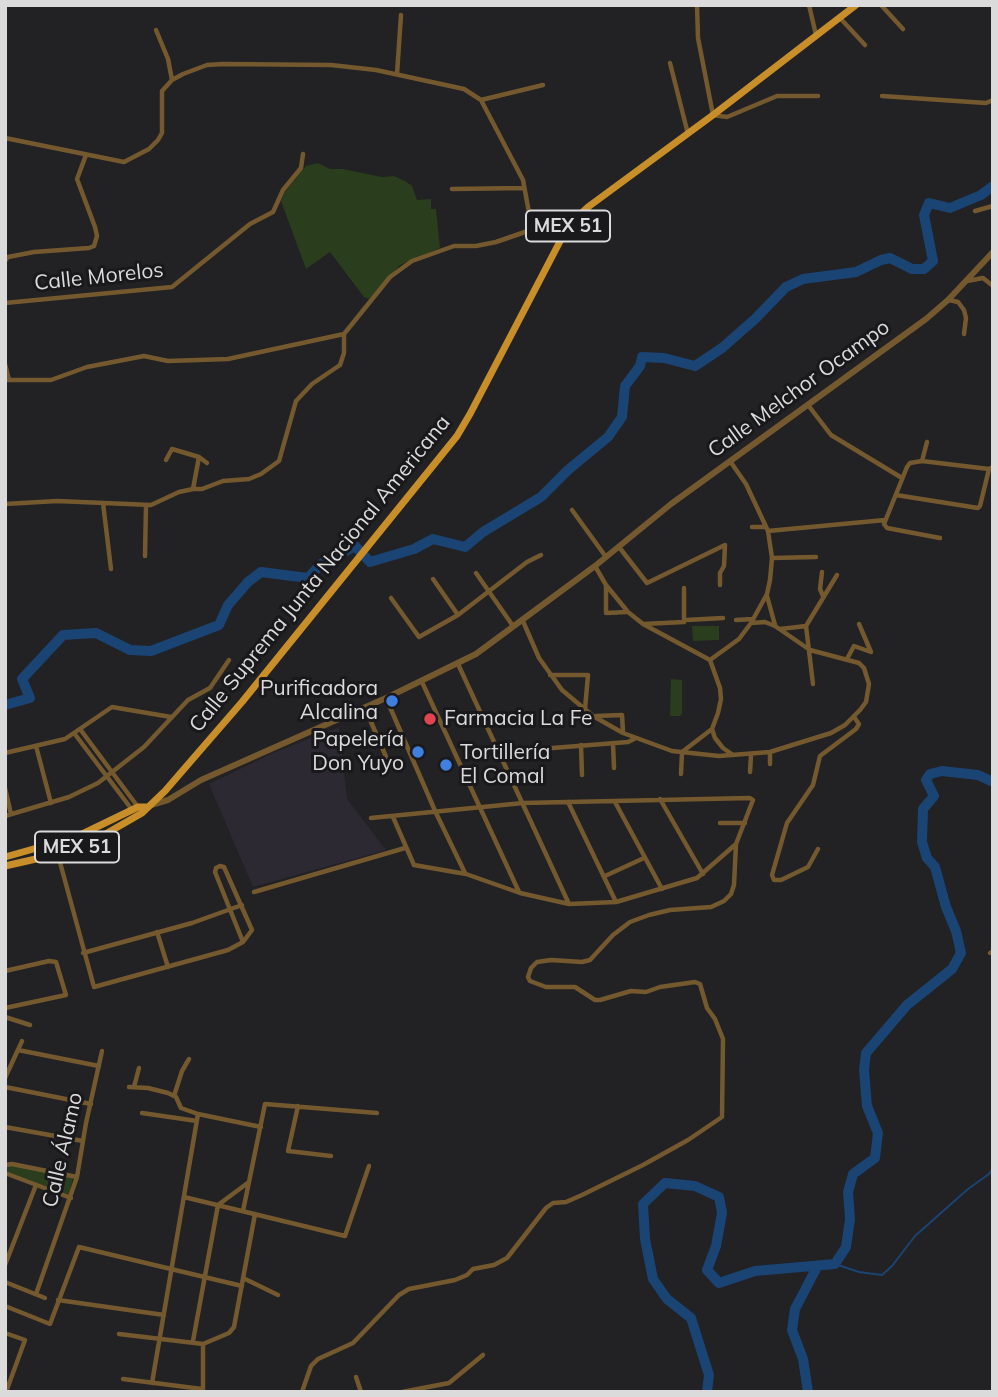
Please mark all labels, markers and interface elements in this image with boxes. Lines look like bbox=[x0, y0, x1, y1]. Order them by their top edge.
road number: MEX 51 bbox=[526, 210, 610, 242]
street label: Calle Morelos bbox=[33, 258, 165, 296]
street label: Calle Melchor Ocampo bbox=[703, 315, 895, 463]
street label: Calle Suprema Junta Nacional Americana bbox=[184, 411, 456, 737]
place label: Purificadora Alcalina bbox=[260, 676, 378, 726]
marker: Purificadora Alcalina bbox=[384, 693, 400, 709]
place label: Farmacia La Fe bbox=[444, 706, 592, 732]
marker: Farmacia La Fe bbox=[422, 711, 438, 727]
place label: Papelería Don Yuyo bbox=[312, 727, 404, 777]
place label: Tortillería El Comal bbox=[460, 740, 550, 790]
marker: Papelería Don Yuyo bbox=[410, 744, 426, 760]
marker: Tortillería El Comal bbox=[438, 757, 454, 773]
road number: MEX 51 bbox=[35, 832, 119, 862]
street label: Calle Álamo bbox=[38, 1090, 88, 1210]

